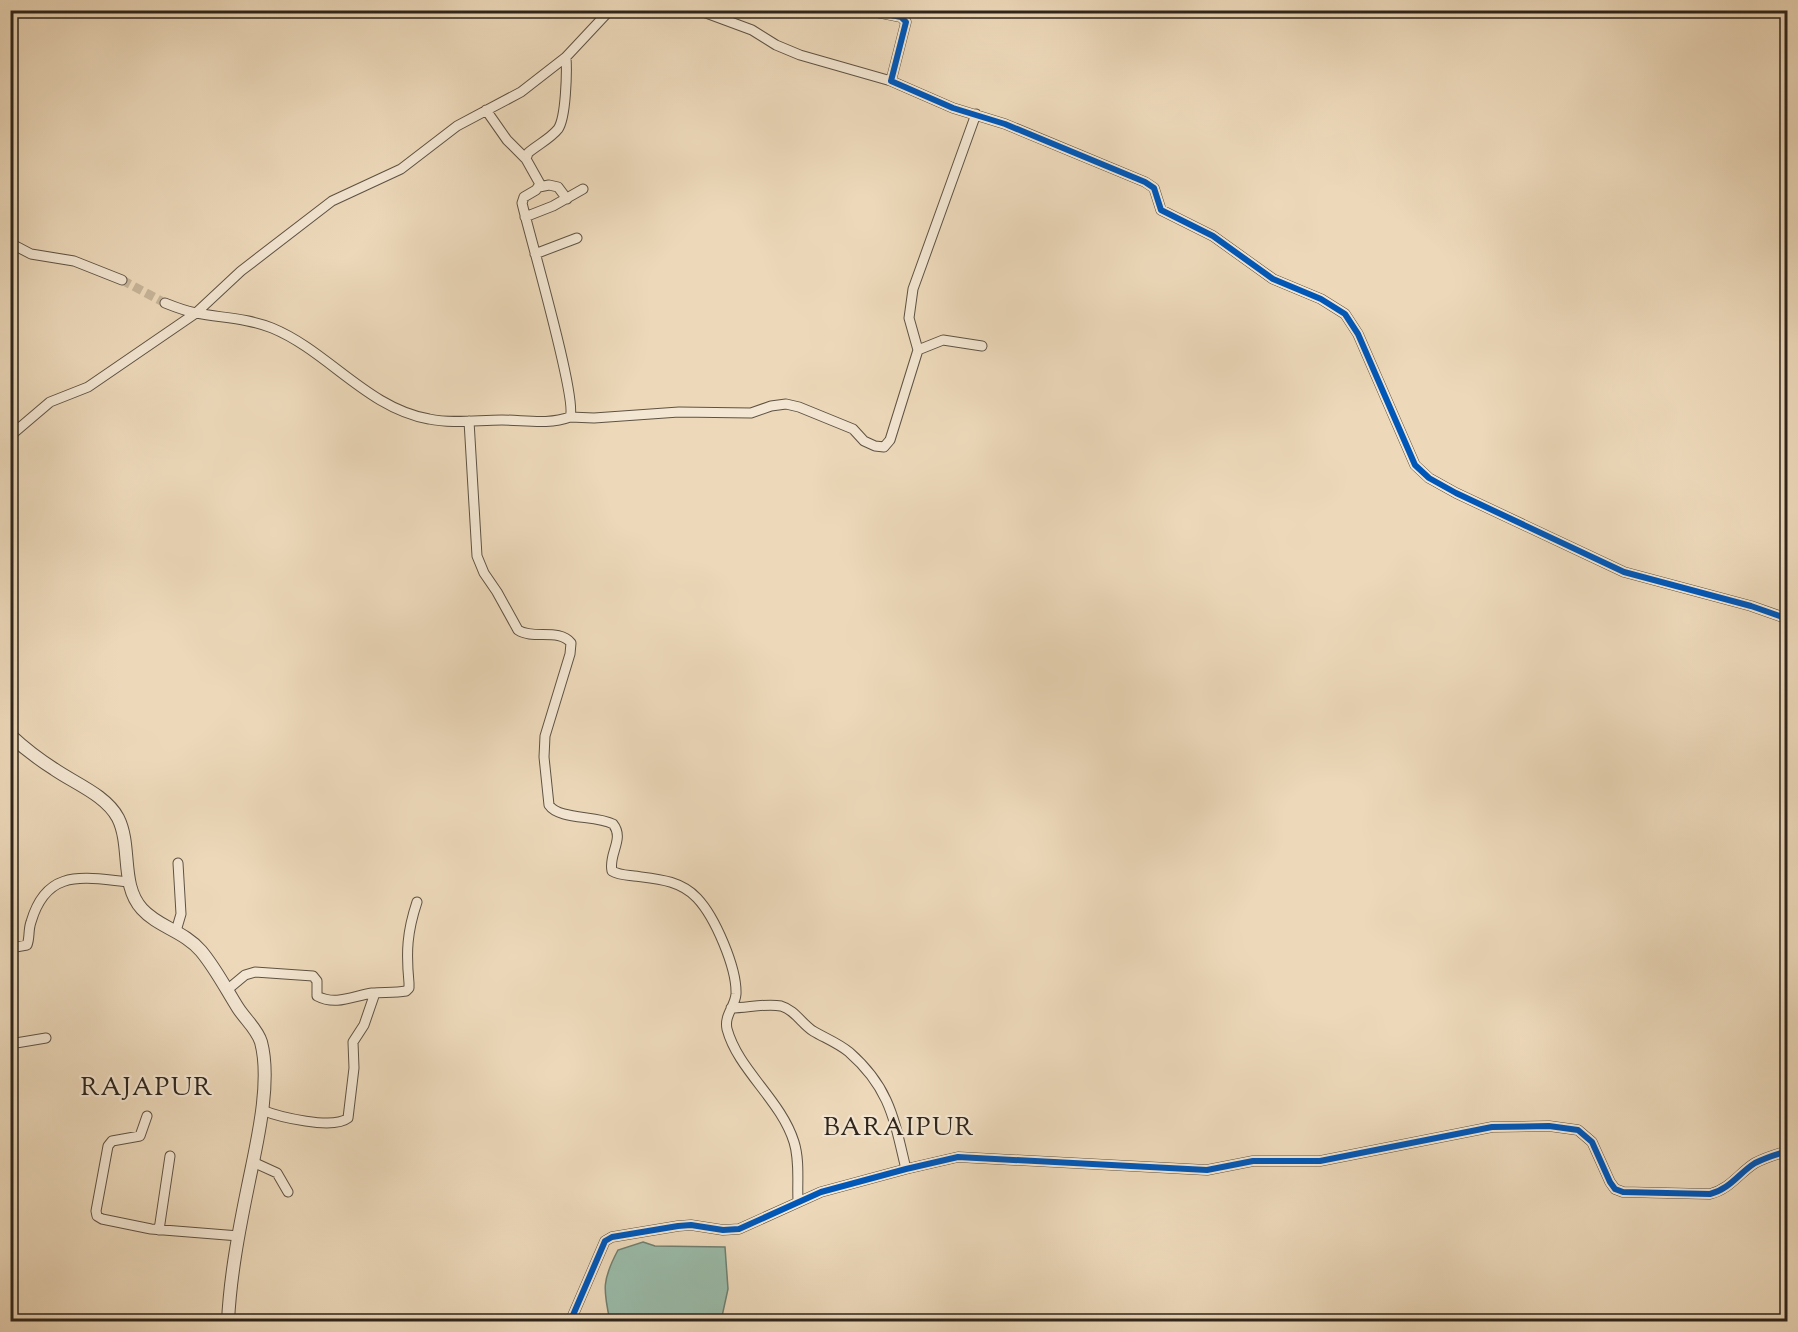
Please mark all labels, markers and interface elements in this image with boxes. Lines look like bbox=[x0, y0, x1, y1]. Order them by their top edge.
district label: RAJAPUR bbox=[80, 1070, 214, 1107]
district label: BARAIPUR bbox=[823, 1110, 975, 1147]

